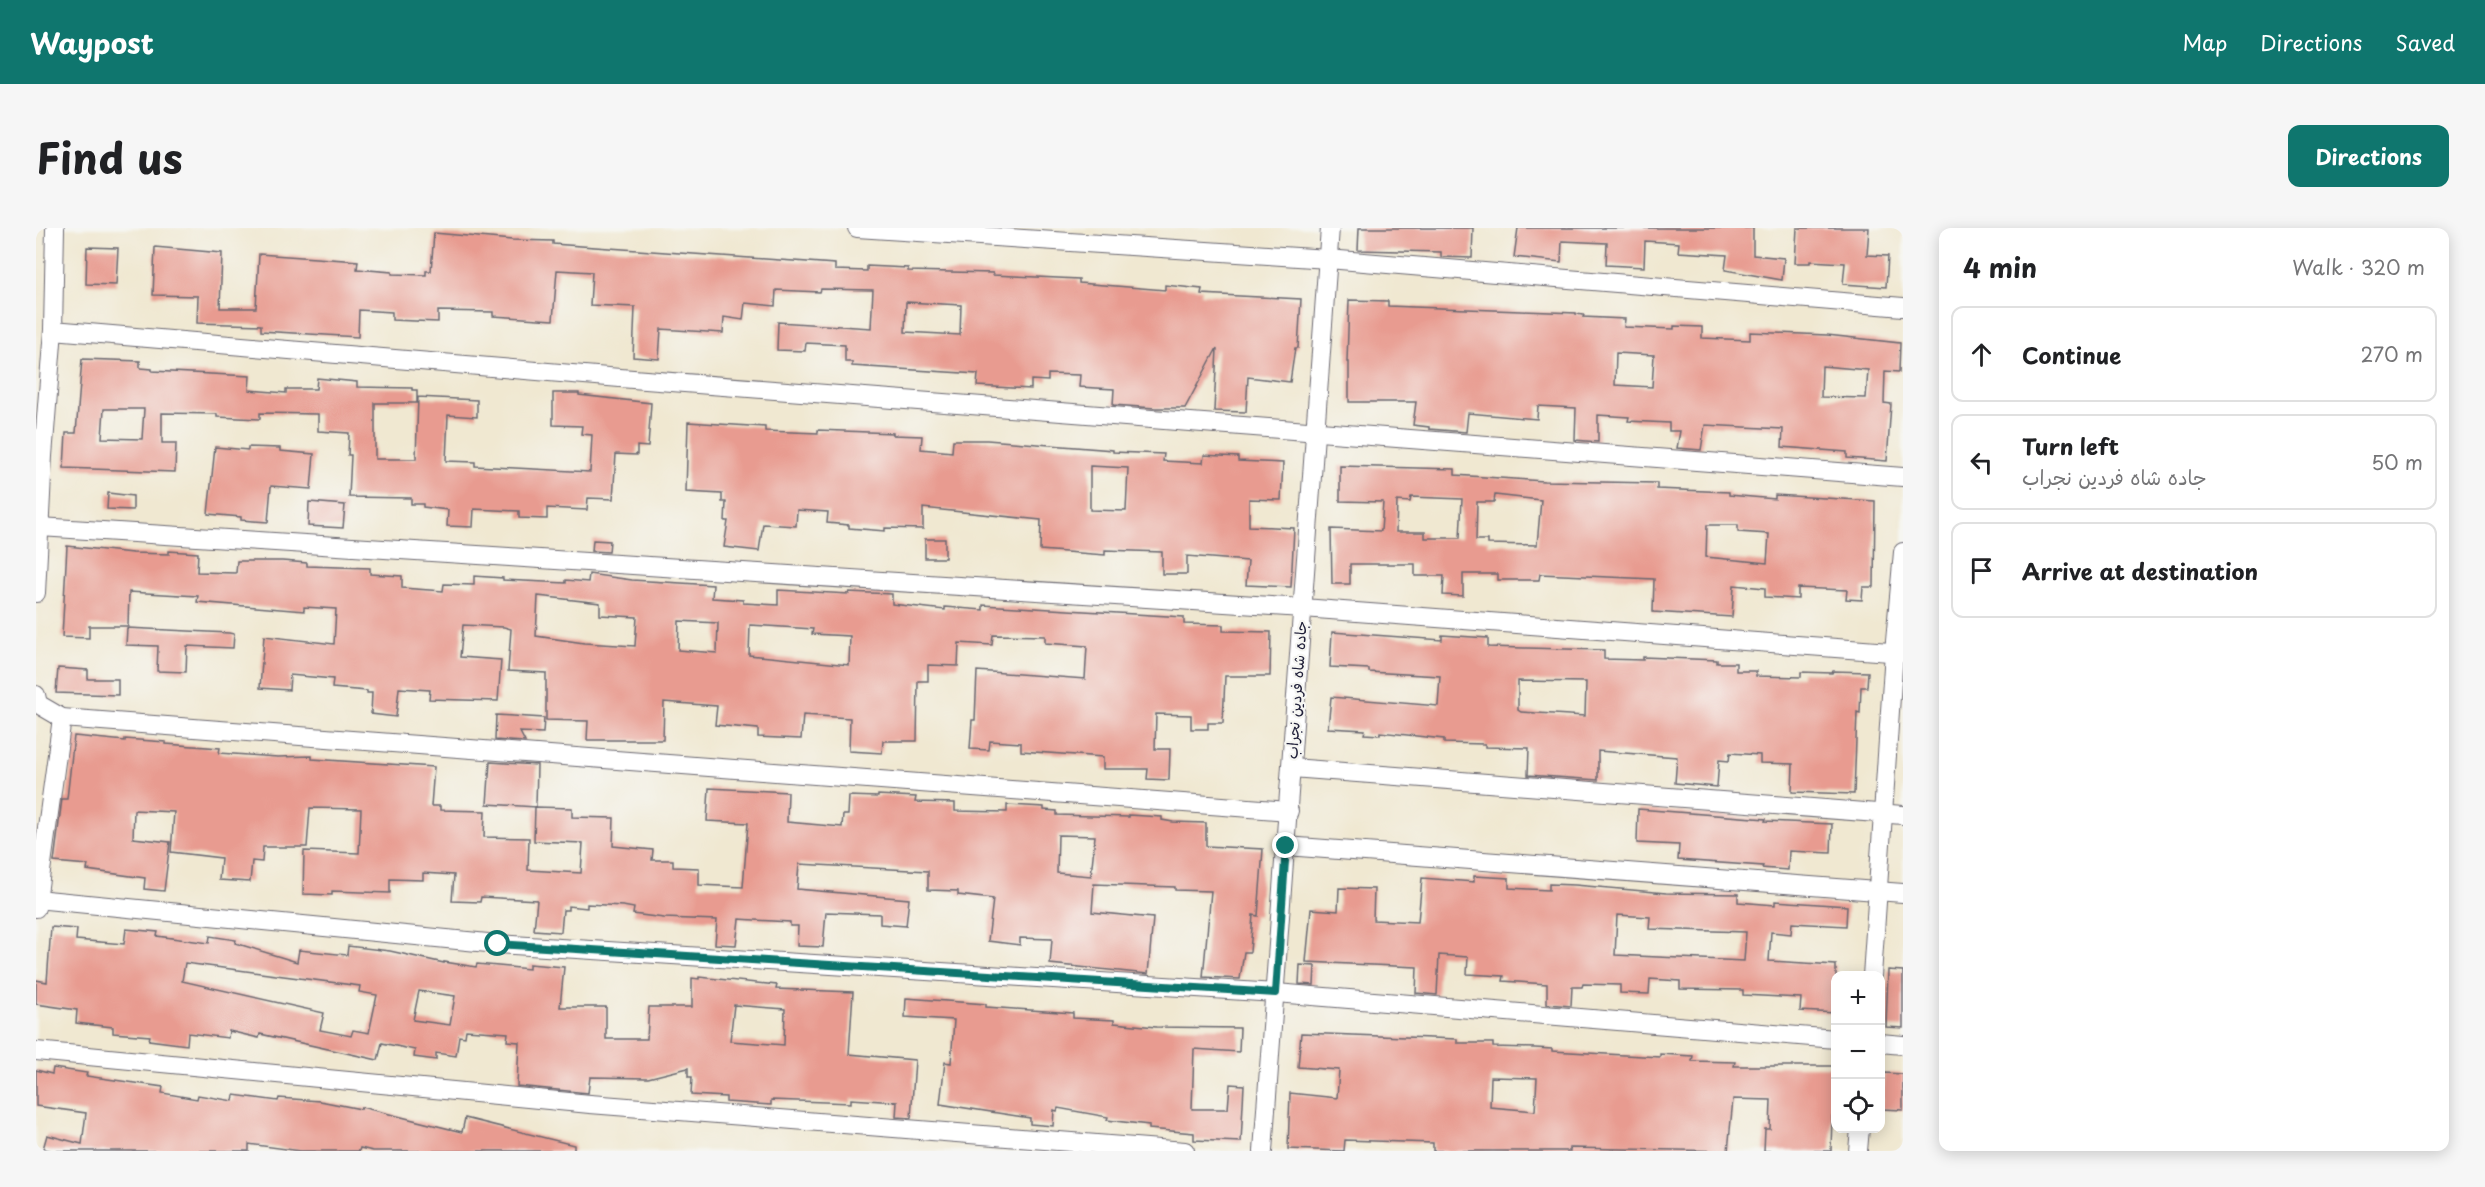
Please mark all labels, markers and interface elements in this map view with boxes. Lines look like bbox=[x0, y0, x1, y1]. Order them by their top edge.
text: Waypost bbox=[30, 21, 154, 64]
text: Map bbox=[2182, 26, 2227, 58]
text: Directions bbox=[2260, 26, 2362, 58]
text: Saved bbox=[2395, 26, 2455, 58]
text: Find us bbox=[36, 125, 183, 188]
button: Directions bbox=[2288, 125, 2449, 187]
text: 4 min bbox=[1963, 248, 2037, 287]
text: Walk · 320 m bbox=[2292, 252, 2425, 282]
icon: ahead bbox=[1965, 338, 1998, 371]
text: Continue bbox=[2022, 338, 2121, 371]
text: 270 m bbox=[2360, 339, 2423, 369]
text: Turn left bbox=[2022, 429, 2119, 462]
icon: left bbox=[1965, 446, 1998, 479]
text: 50 m bbox=[2371, 447, 2423, 477]
text: جاده شاه فردین نجراب bbox=[2022, 462, 2207, 492]
icon: arrive bbox=[1965, 554, 1998, 587]
text: Arrive at destination bbox=[2022, 554, 2258, 587]
street label: جاده شاه فردین نجراب bbox=[1279, 620, 1312, 760]
route end bbox=[1272, 832, 1298, 858]
route start bbox=[484, 930, 510, 956]
map controls bbox=[1831, 971, 1885, 1133]
button: + bbox=[1831, 971, 1885, 1025]
button: − bbox=[1831, 1025, 1885, 1079]
button: locate bbox=[1831, 1079, 1885, 1133]

